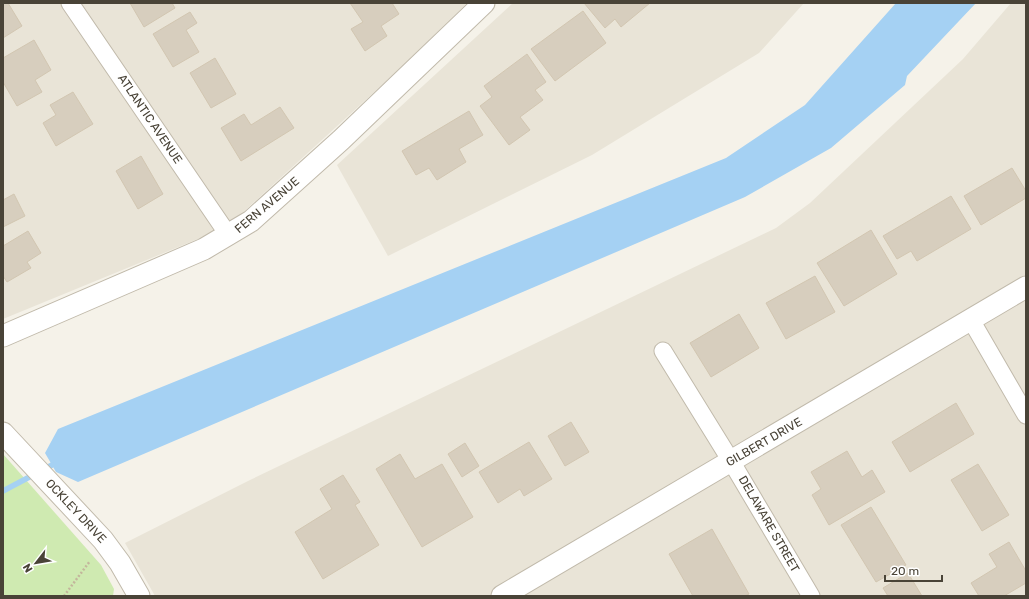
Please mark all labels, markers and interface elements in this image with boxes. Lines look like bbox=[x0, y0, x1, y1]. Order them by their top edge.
street label: ATLANTIC AVENUE bbox=[115, 72, 185, 166]
street label: FERN AVENUE bbox=[232, 174, 302, 236]
street label: GILBERT DRIVE bbox=[724, 415, 804, 469]
street label: DELAWARE STREET bbox=[736, 473, 802, 575]
street label: OCKLEY DRIVE bbox=[43, 476, 109, 546]
north arrow bbox=[16, 543, 56, 583]
scale bar bbox=[885, 557, 942, 583]
text: N bbox=[20, 561, 35, 575]
text: 20 m bbox=[891, 564, 919, 578]

